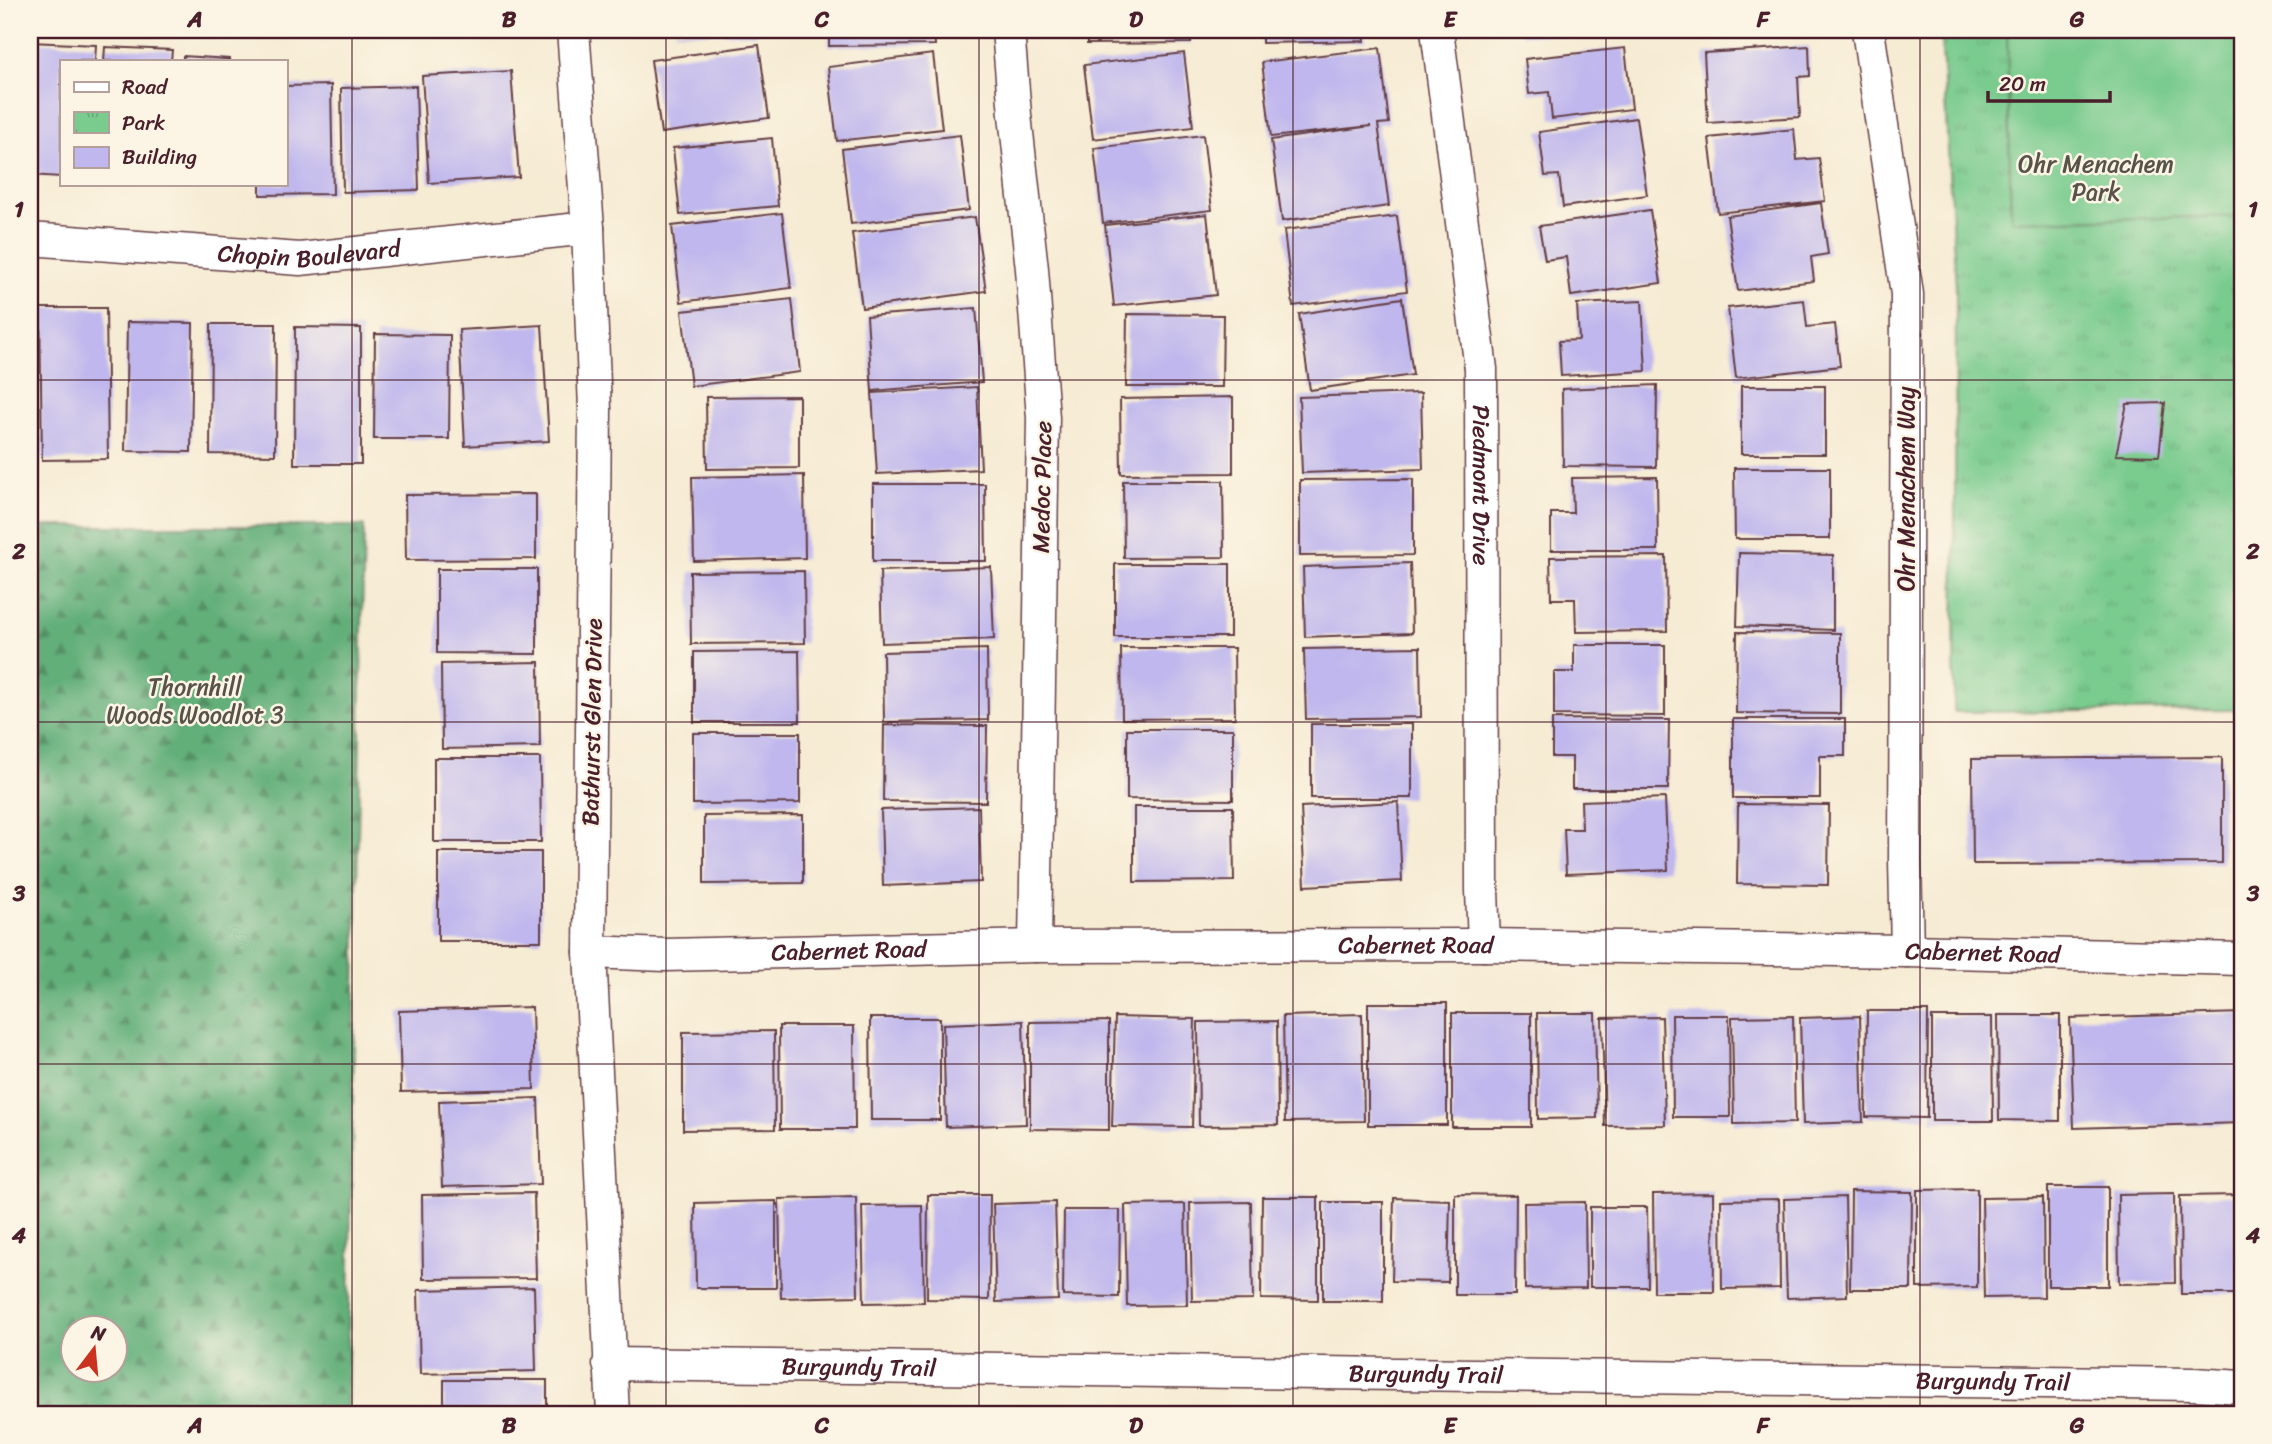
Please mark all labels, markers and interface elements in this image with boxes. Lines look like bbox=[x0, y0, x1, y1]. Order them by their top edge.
text: A bbox=[186, 0, 203, 40]
text: B bbox=[502, 0, 517, 40]
text: C bbox=[814, 0, 830, 40]
text: D bbox=[1129, 0, 1144, 40]
text: E bbox=[1444, 0, 1459, 40]
text: F bbox=[1756, 0, 1771, 40]
text: G bbox=[2069, 0, 2085, 40]
legend bbox=[60, 60, 287, 186]
scale bar bbox=[1988, 60, 2111, 104]
text: 20 m bbox=[1999, 65, 2046, 103]
text: Road bbox=[122, 68, 169, 106]
text: Park bbox=[122, 104, 165, 142]
text: Building bbox=[122, 138, 198, 176]
park label: Ohr Menachem Park bbox=[2018, 143, 2174, 213]
text: 1 bbox=[14, 189, 24, 230]
text: 1 bbox=[2248, 189, 2258, 230]
street label: Chopin Boulevard bbox=[216, 227, 405, 280]
street label: Ohr Menachem Way bbox=[1885, 386, 1927, 592]
street label: Piedmont Drive bbox=[1460, 405, 1502, 566]
street label: Medoc Place bbox=[1020, 421, 1064, 553]
text: 2 bbox=[11, 531, 26, 572]
text: 2 bbox=[2245, 531, 2260, 572]
street label: Bathurst Glen Drive bbox=[569, 617, 615, 826]
park label: Thornhill Woods Woodlot 3 bbox=[106, 666, 284, 736]
text: 3 bbox=[12, 873, 26, 914]
text: 3 bbox=[2246, 873, 2260, 914]
street label: Cabernet Road bbox=[1338, 924, 1495, 966]
street label: Cabernet Road bbox=[771, 928, 928, 973]
street label: Cabernet Road bbox=[1905, 930, 2062, 976]
text: 4 bbox=[11, 1215, 27, 1256]
text: 4 bbox=[2245, 1215, 2261, 1256]
north arrow bbox=[60, 1314, 130, 1384]
text: N bbox=[87, 1315, 110, 1351]
street label: Burgundy Trail bbox=[781, 1345, 938, 1389]
street label: Burgundy Trail bbox=[1348, 1352, 1505, 1396]
street label: Burgundy Trail bbox=[1915, 1359, 2072, 1403]
text: A bbox=[186, 1405, 203, 1444]
text: B bbox=[502, 1405, 517, 1444]
text: C bbox=[814, 1405, 830, 1444]
text: D bbox=[1129, 1405, 1144, 1444]
text: E bbox=[1444, 1405, 1459, 1444]
text: F bbox=[1756, 1405, 1771, 1444]
text: G bbox=[2069, 1405, 2085, 1444]

